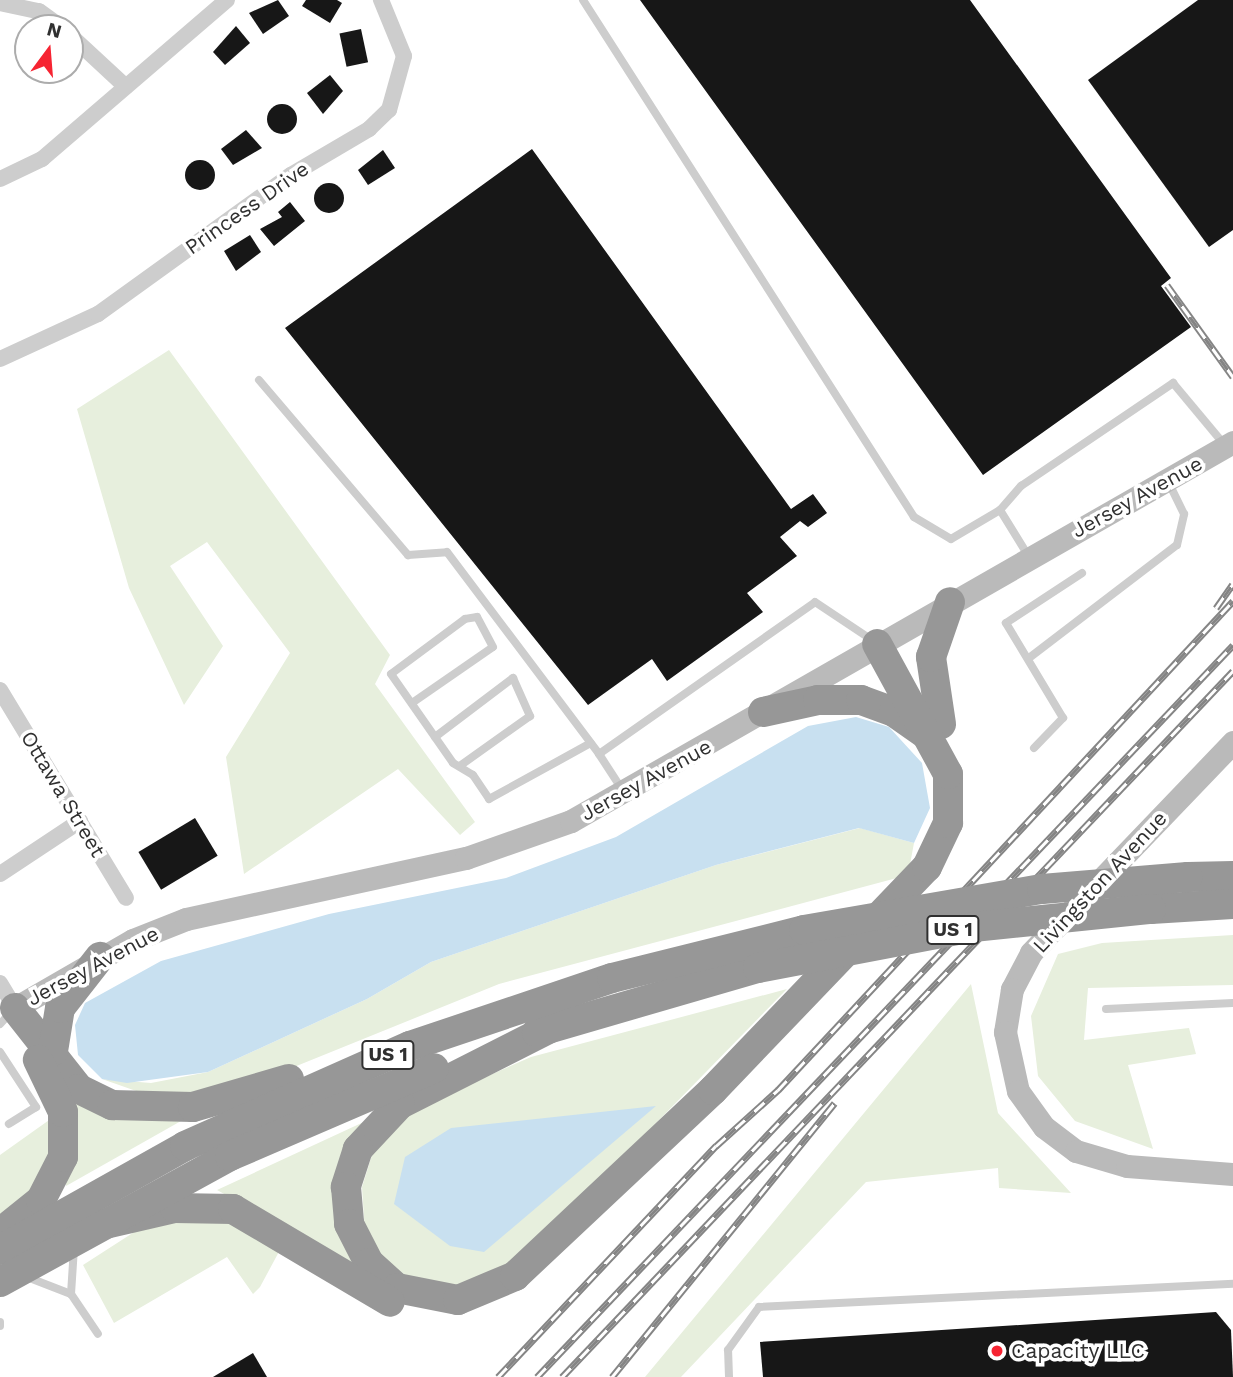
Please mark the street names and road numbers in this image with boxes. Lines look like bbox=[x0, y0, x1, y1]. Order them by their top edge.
street label: Princess Drive bbox=[180, 156, 314, 260]
street label: Jersey Avenue bbox=[1067, 450, 1207, 544]
street label: Ottawa Street bbox=[15, 726, 111, 862]
street label: Jersey Avenue bbox=[576, 733, 716, 827]
street label: Livingston Avenue bbox=[1027, 805, 1173, 959]
road number: US 1 bbox=[925, 914, 981, 946]
street label: Jersey Avenue bbox=[22, 920, 164, 1012]
road number: US 1 bbox=[360, 1040, 416, 1070]

